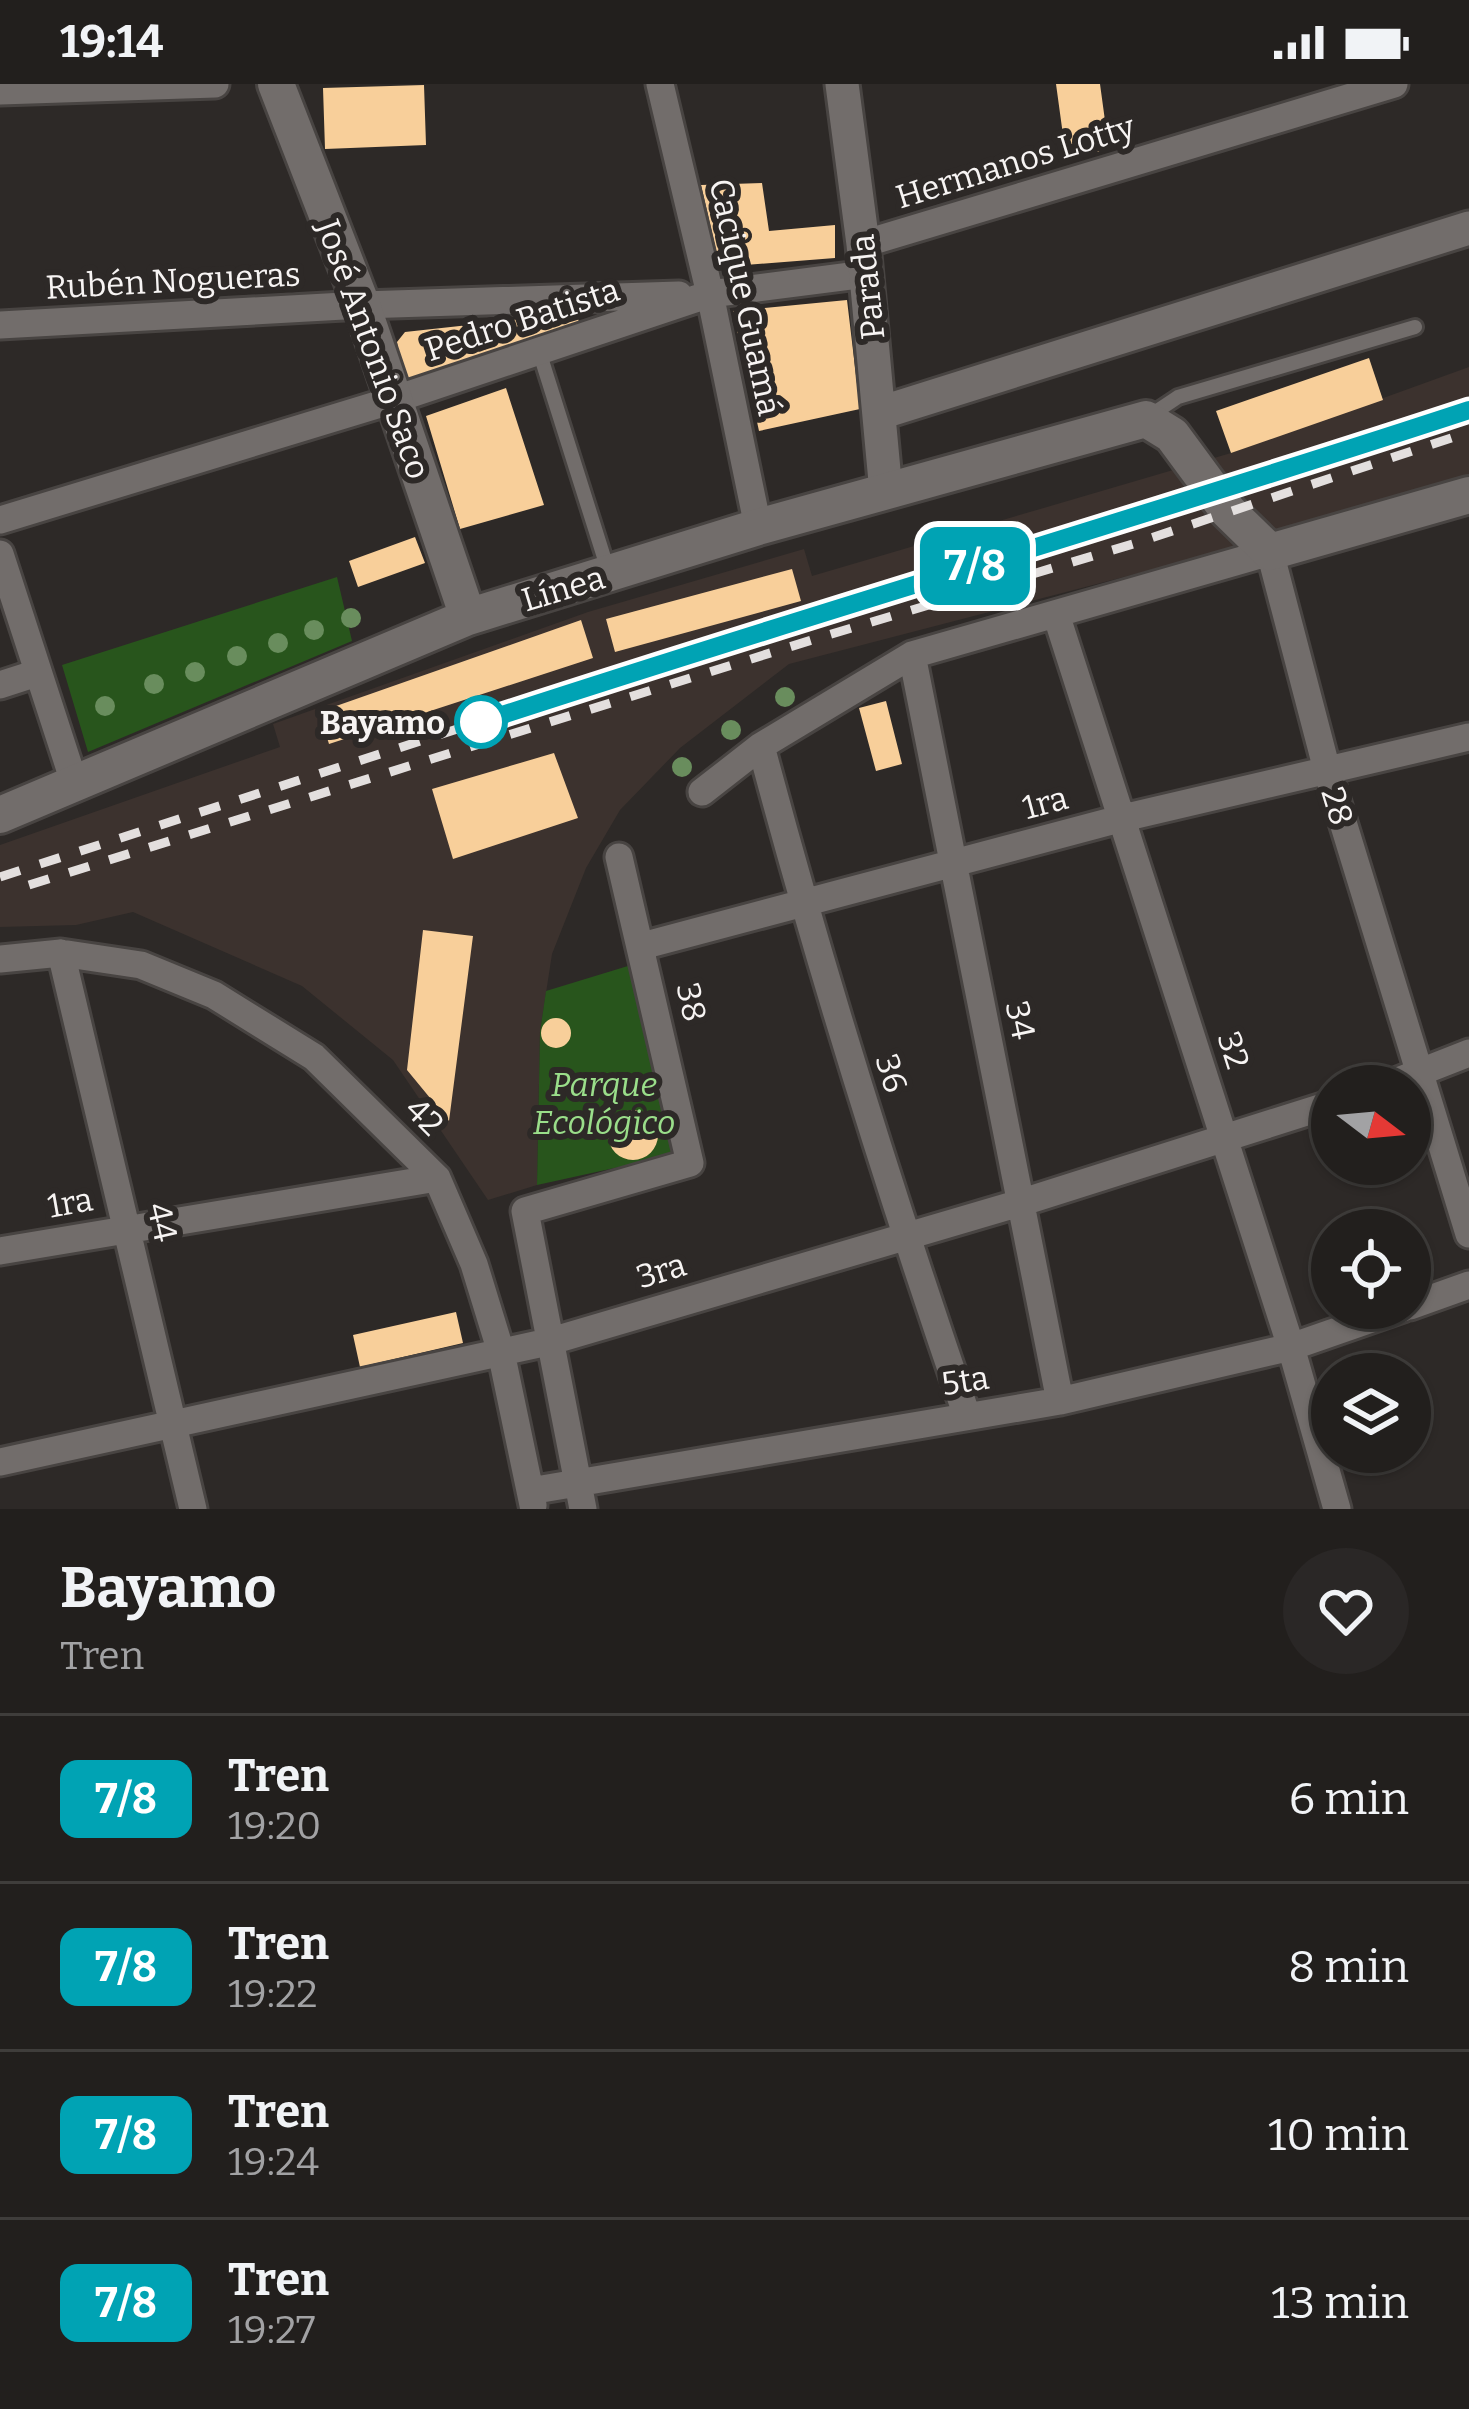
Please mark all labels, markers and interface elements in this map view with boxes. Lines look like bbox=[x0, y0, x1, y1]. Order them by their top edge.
text: 19:14 bbox=[60, 15, 163, 69]
street label: Hermanos Lotty bbox=[891, 106, 1140, 217]
street label: Cacique Guamá bbox=[700, 175, 790, 419]
street label: José Antonio Saco bbox=[307, 213, 438, 484]
street label: Parada bbox=[843, 232, 893, 342]
street label: Rubén Nogueras bbox=[45, 254, 302, 308]
street label: Pedro Batista bbox=[420, 270, 625, 370]
line badge: 7/8 bbox=[906, 527, 1044, 605]
text: 7/8 bbox=[944, 541, 1006, 591]
street label: Línea bbox=[517, 557, 610, 620]
marker: Bayamo bbox=[456, 697, 506, 747]
place label: Bayamo bbox=[320, 703, 445, 743]
street label: 1ra bbox=[1018, 778, 1072, 828]
street label: 28 bbox=[1312, 782, 1362, 830]
street label: 38 bbox=[667, 979, 715, 1025]
street label: 34 bbox=[996, 997, 1044, 1043]
street label: 32 bbox=[1208, 1027, 1258, 1074]
street label: 36 bbox=[866, 1049, 916, 1097]
park label: Parque Ecológico bbox=[533, 1065, 675, 1143]
north arrow bbox=[1311, 1065, 1431, 1185]
map controls bbox=[1311, 1065, 1431, 1473]
street label: 42 bbox=[397, 1089, 452, 1144]
street label: 1ra bbox=[45, 1179, 96, 1227]
street label: 44 bbox=[138, 1199, 186, 1246]
button: locate bbox=[1311, 1209, 1431, 1329]
street label: 3ra bbox=[632, 1245, 691, 1297]
button: layers bbox=[1311, 1353, 1431, 1473]
street label: 5ta bbox=[939, 1358, 992, 1404]
button: heart bbox=[1283, 1548, 1409, 1674]
text: Bayamo bbox=[60, 1554, 276, 1622]
text: Tren bbox=[60, 1633, 144, 1679]
text: Tren bbox=[228, 1749, 329, 1803]
text: 6 min bbox=[1289, 1772, 1409, 1826]
text: 7/8 bbox=[95, 1774, 157, 1824]
text: 19:20 bbox=[228, 1803, 321, 1849]
text: Tren bbox=[228, 1917, 329, 1971]
text: 8 min bbox=[1288, 1940, 1409, 1994]
text: 7/8 bbox=[95, 1942, 157, 1992]
text: 19:22 bbox=[228, 1971, 317, 2017]
text: Tren bbox=[228, 2085, 329, 2139]
text: 10 min bbox=[1268, 2108, 1409, 2162]
text: 7/8 bbox=[95, 2110, 157, 2160]
text: 19:24 bbox=[228, 2139, 319, 2185]
text: Tren bbox=[228, 2253, 329, 2307]
text: 13 min bbox=[1271, 2276, 1409, 2330]
text: 7/8 bbox=[95, 2278, 157, 2328]
text: 19:27 bbox=[228, 2307, 315, 2353]

